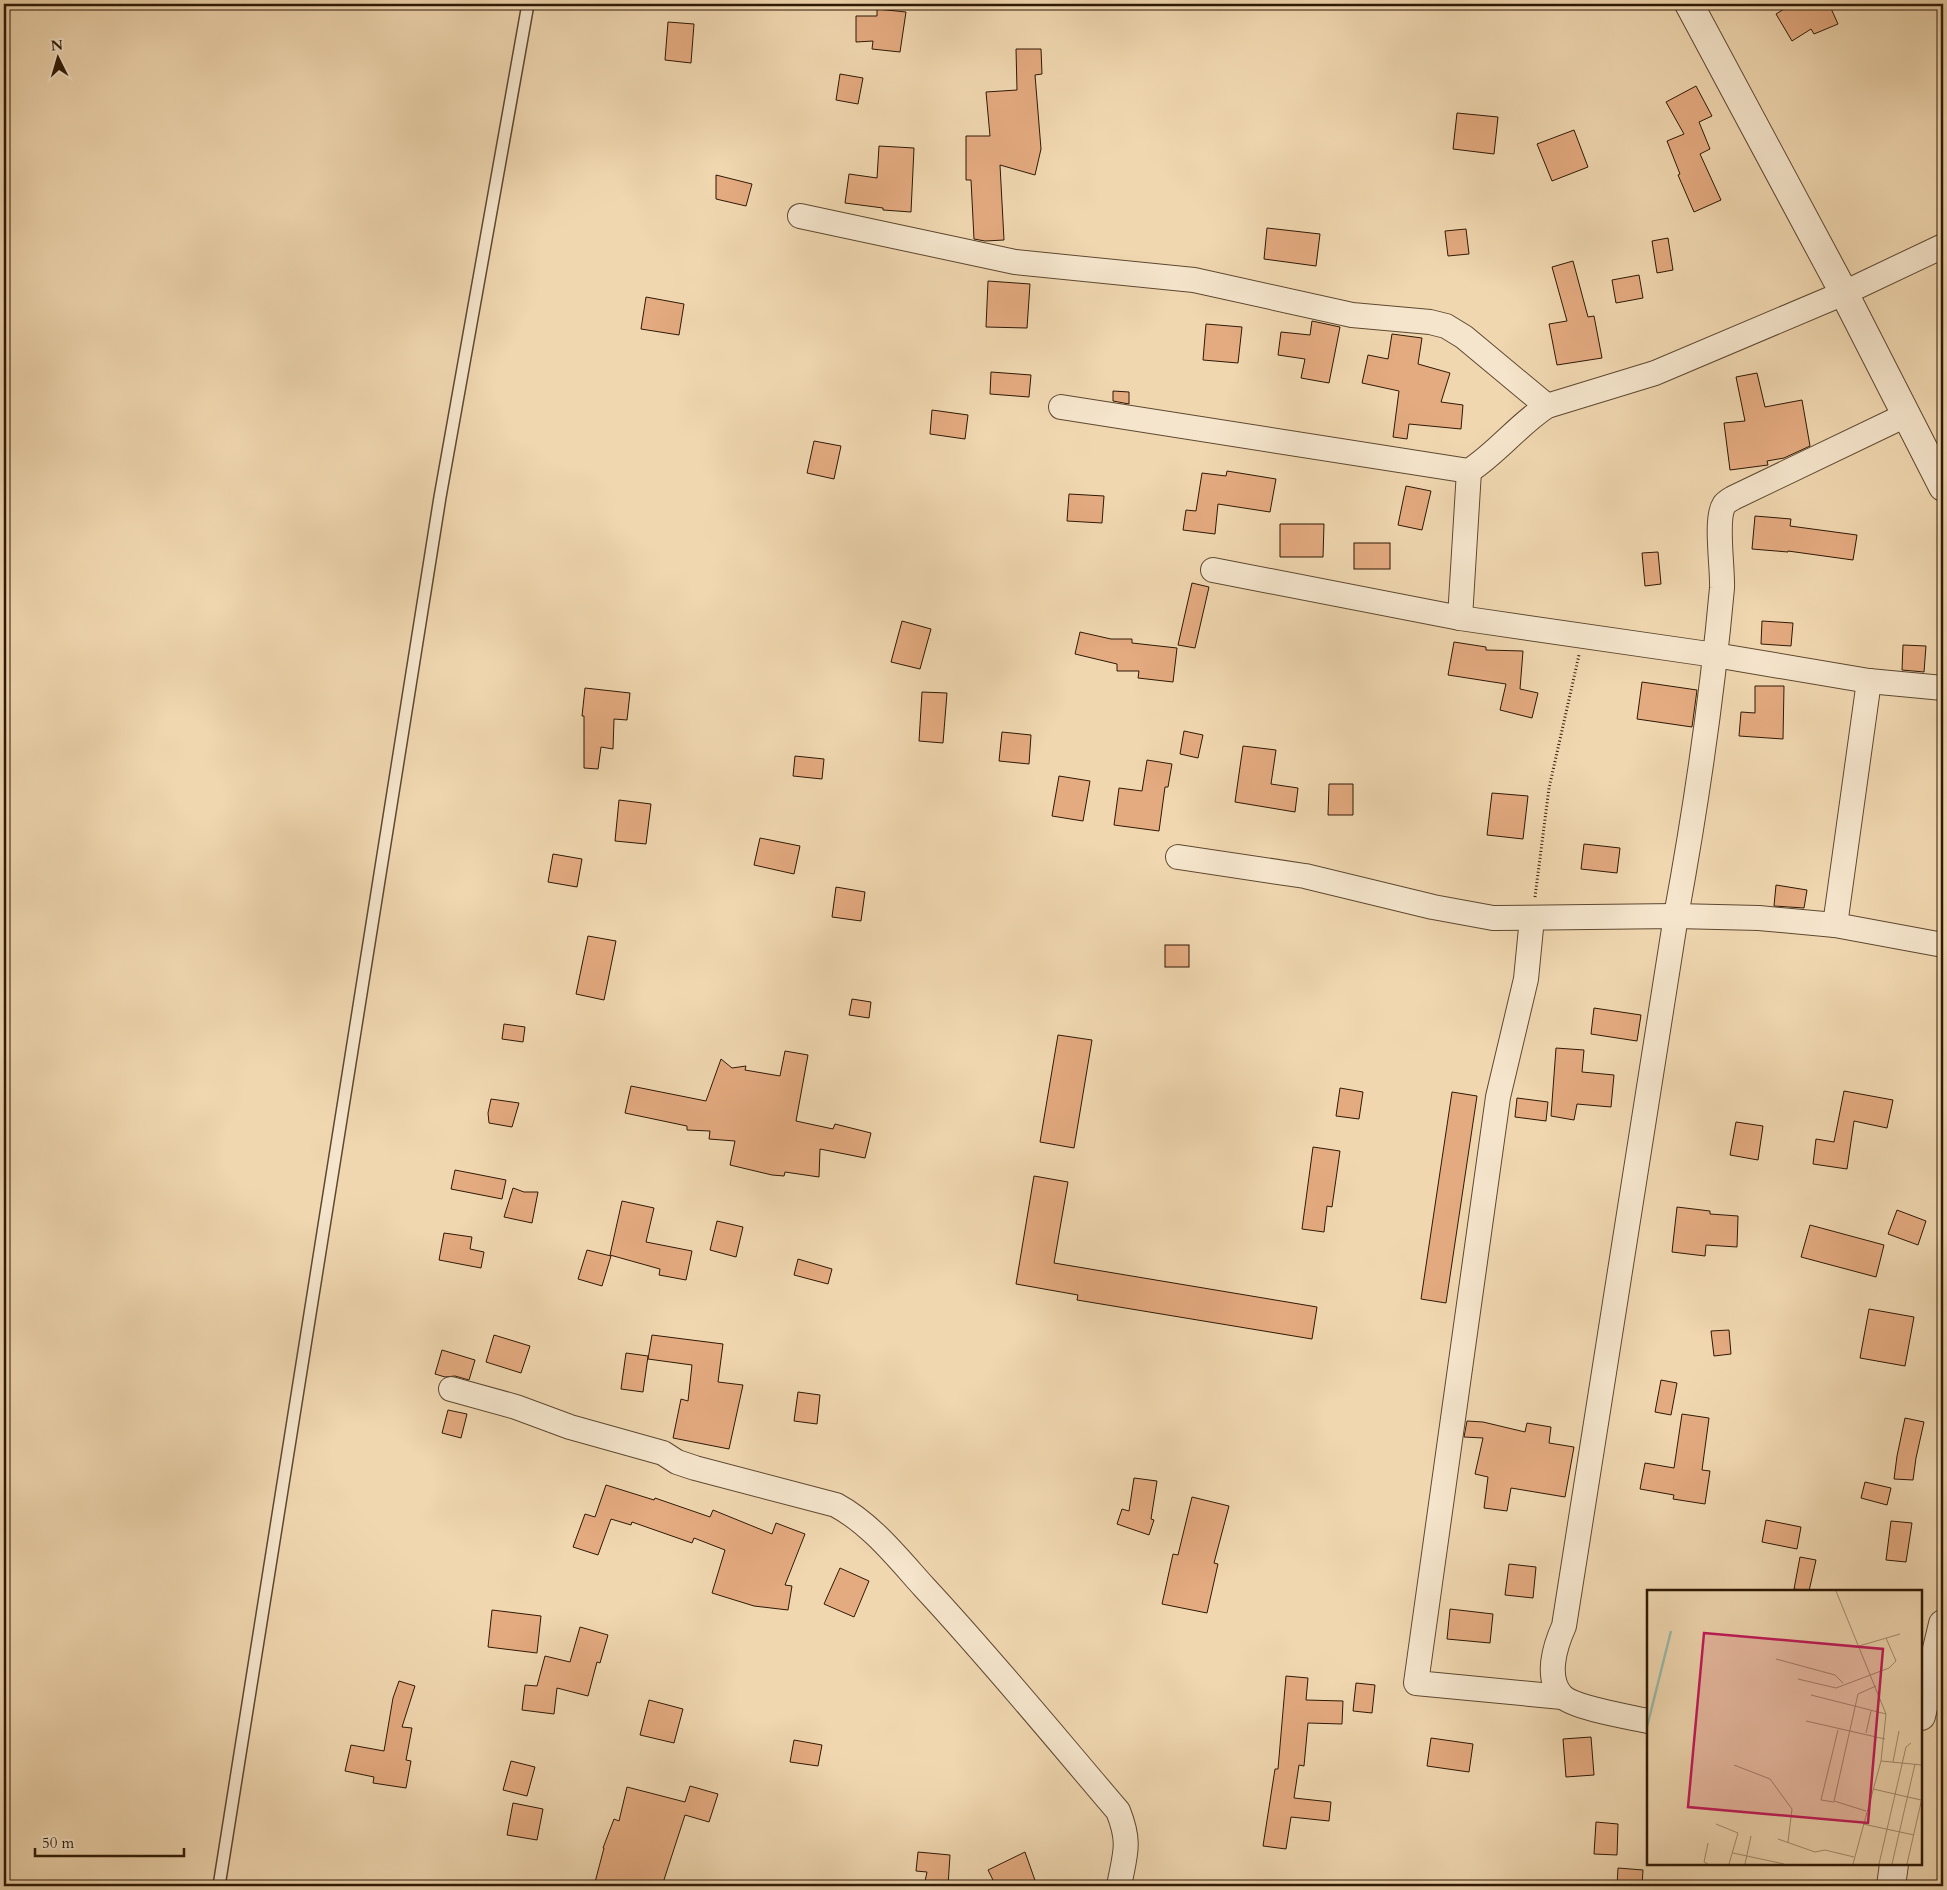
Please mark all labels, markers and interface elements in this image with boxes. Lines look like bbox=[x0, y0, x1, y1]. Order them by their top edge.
north arrow bbox=[32, 32, 82, 82]
text: N bbox=[50, 36, 64, 56]
inset map bbox=[1647, 1590, 1922, 1865]
scale bar bbox=[35, 1825, 184, 1857]
text: 50 m bbox=[42, 1833, 74, 1853]

